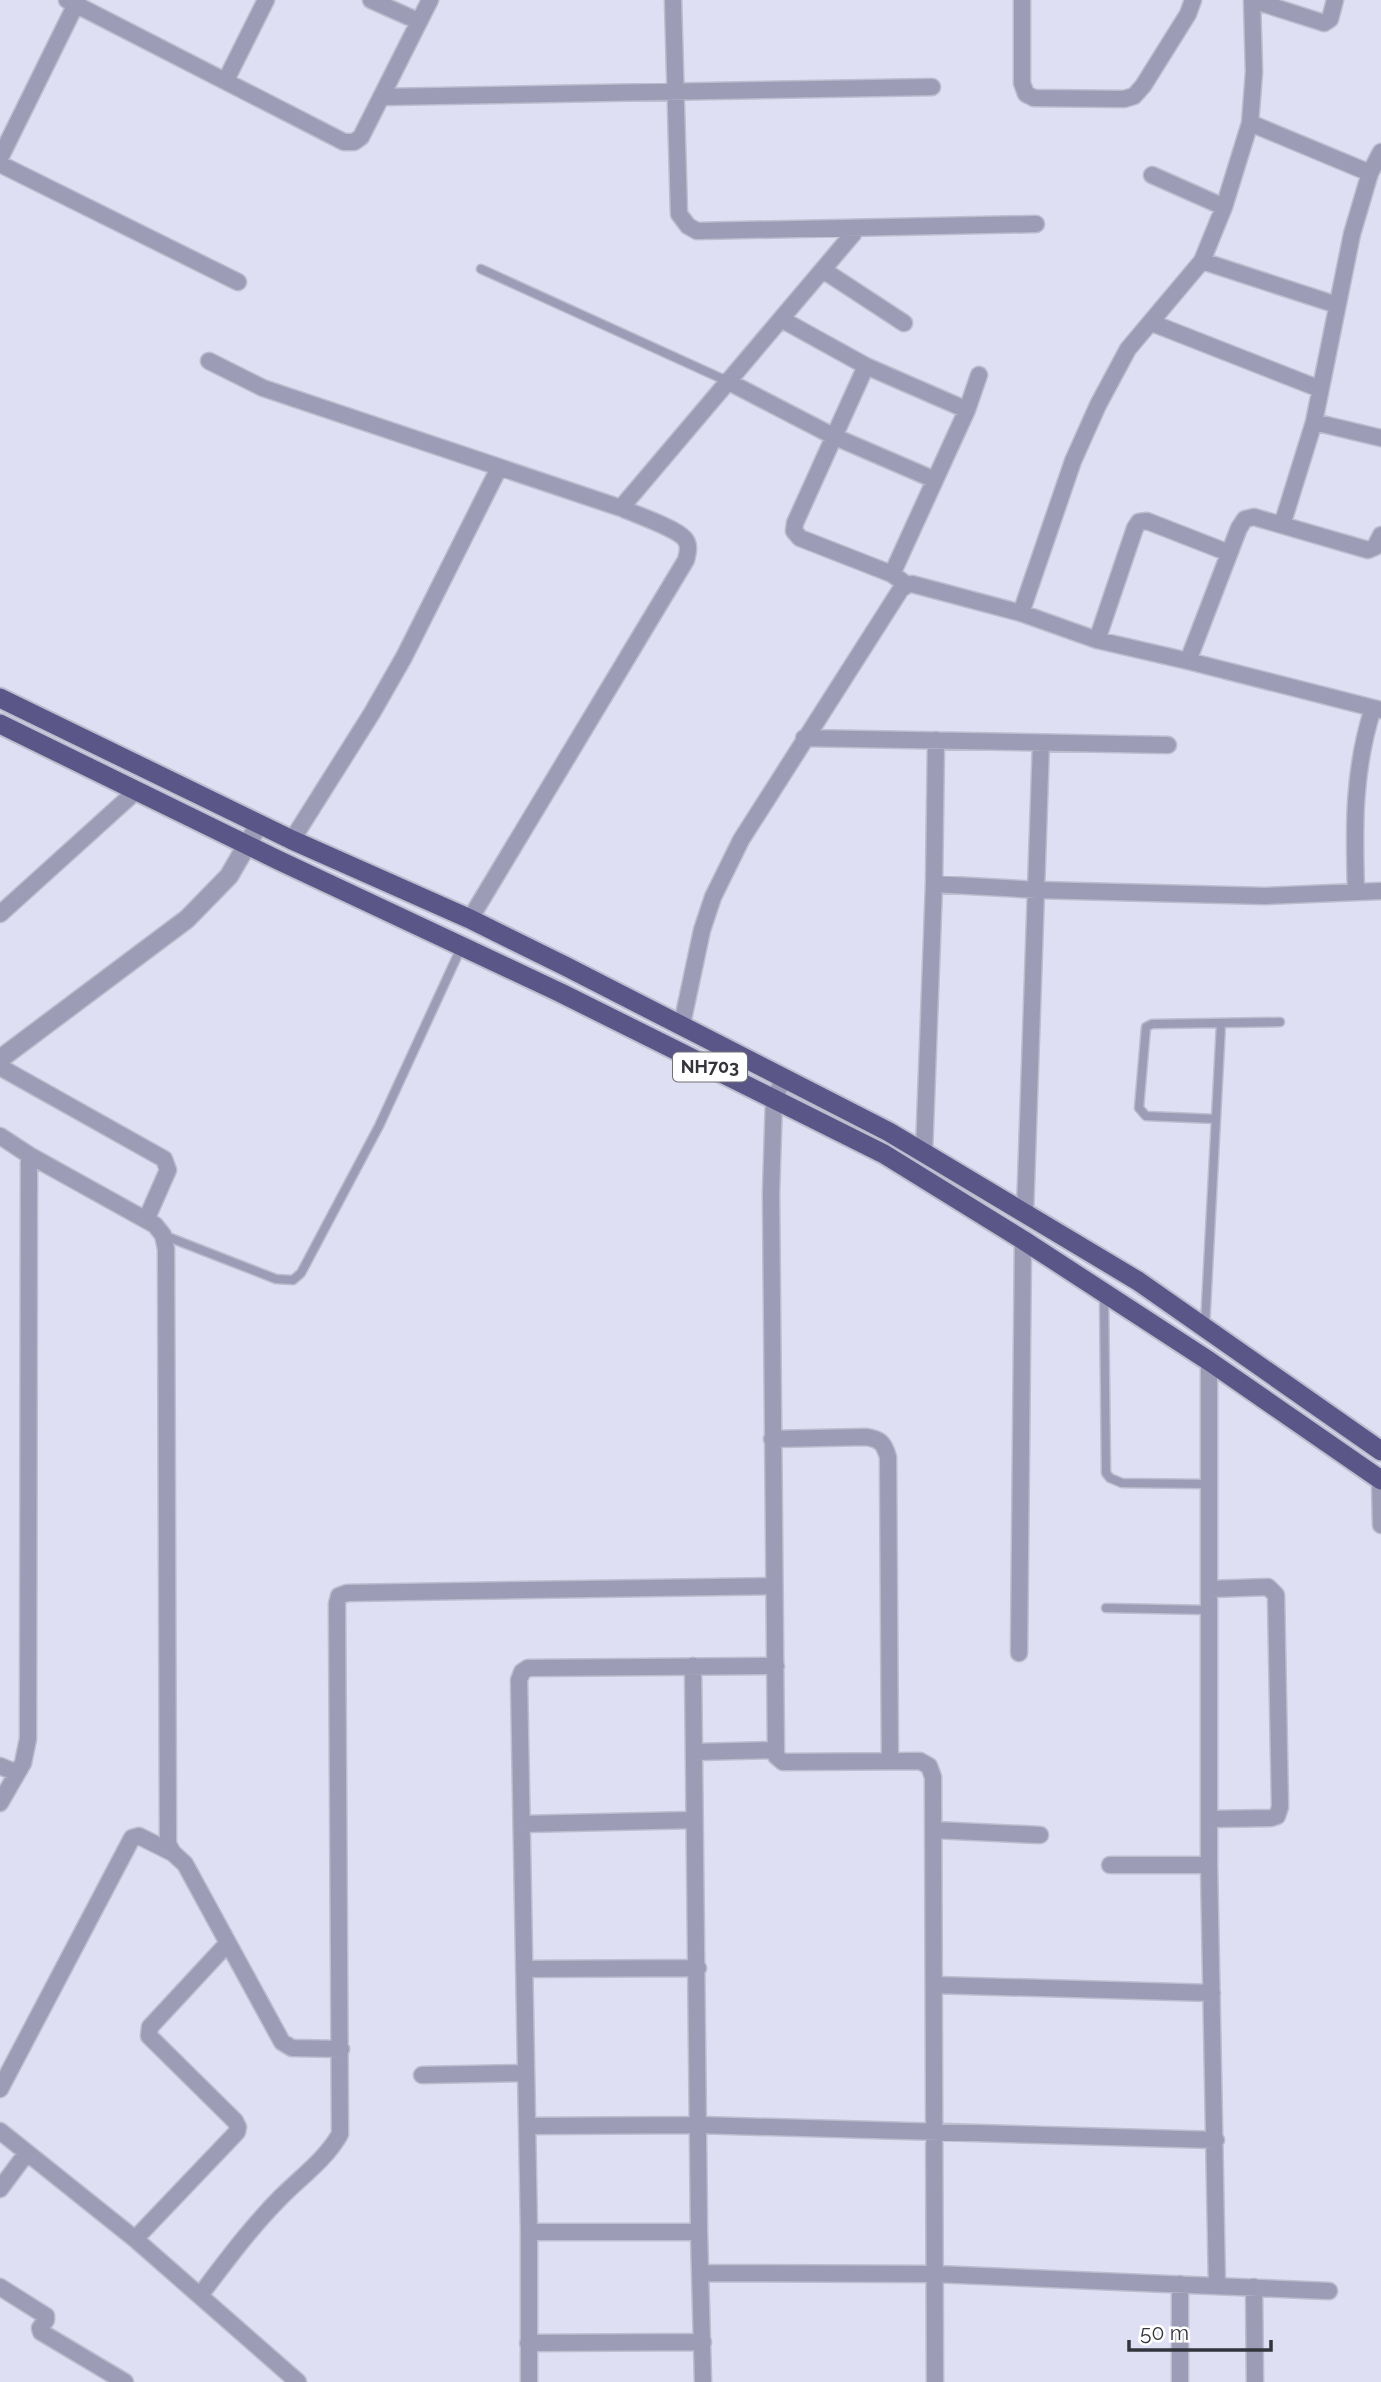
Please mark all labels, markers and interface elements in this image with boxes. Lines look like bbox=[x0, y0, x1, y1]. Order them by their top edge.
road number: NH703 bbox=[673, 1052, 747, 1082]
scale bar bbox=[1129, 2308, 1271, 2352]
text: 50 m bbox=[1140, 2320, 1189, 2345]

